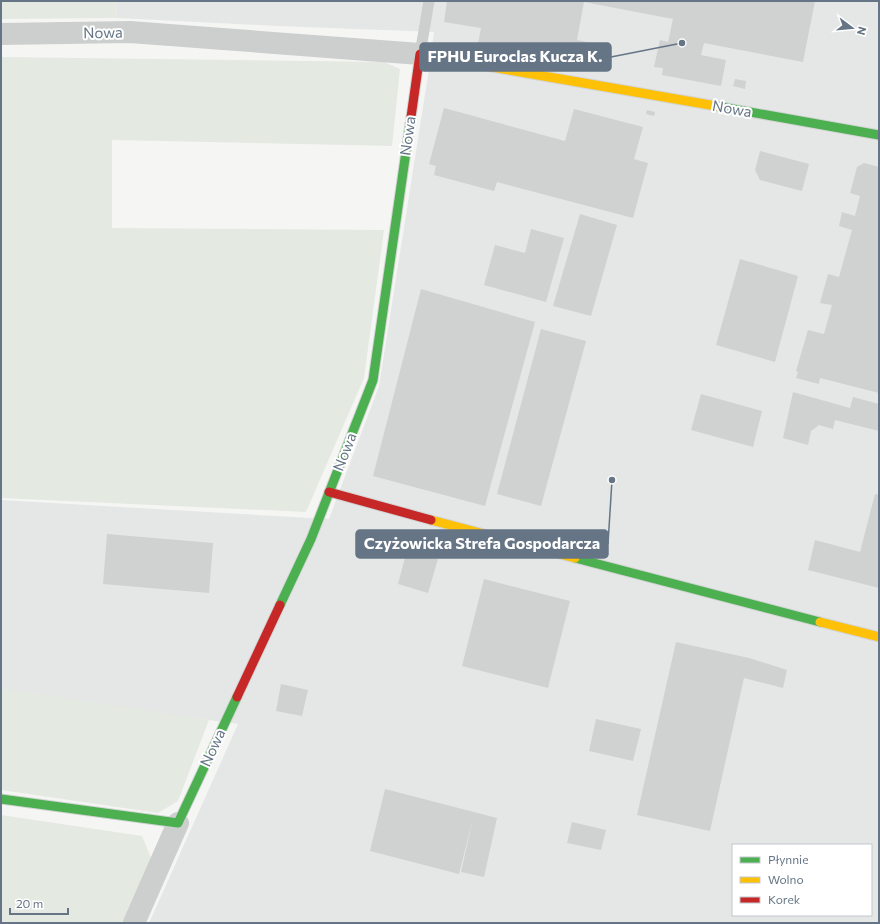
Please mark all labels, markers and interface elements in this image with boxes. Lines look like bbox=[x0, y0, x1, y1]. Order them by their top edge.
north arrow bbox=[832, 8, 872, 48]
street label: Nowa bbox=[83, 23, 123, 41]
text: N bbox=[855, 25, 869, 37]
callout: FPHU Euroclas Kucza K. bbox=[420, 43, 611, 71]
text: FPHU Euroclas Kucza K. bbox=[428, 46, 602, 65]
street label: Nowa bbox=[711, 96, 753, 120]
street label: Nowa bbox=[395, 115, 419, 157]
street label: Nowa bbox=[329, 430, 360, 473]
callout: Czyżowicka Strefa Gospodarcza bbox=[356, 530, 608, 558]
text: Czyżowicka Strefa Gospodarcza bbox=[364, 533, 600, 552]
street label: Nowa bbox=[196, 726, 229, 769]
legend bbox=[732, 844, 872, 916]
text: Płynnie bbox=[768, 852, 809, 866]
text: Wolno bbox=[768, 872, 804, 886]
scale bar bbox=[10, 890, 68, 916]
text: Korek bbox=[768, 892, 801, 906]
text: 20 m bbox=[16, 896, 43, 910]

